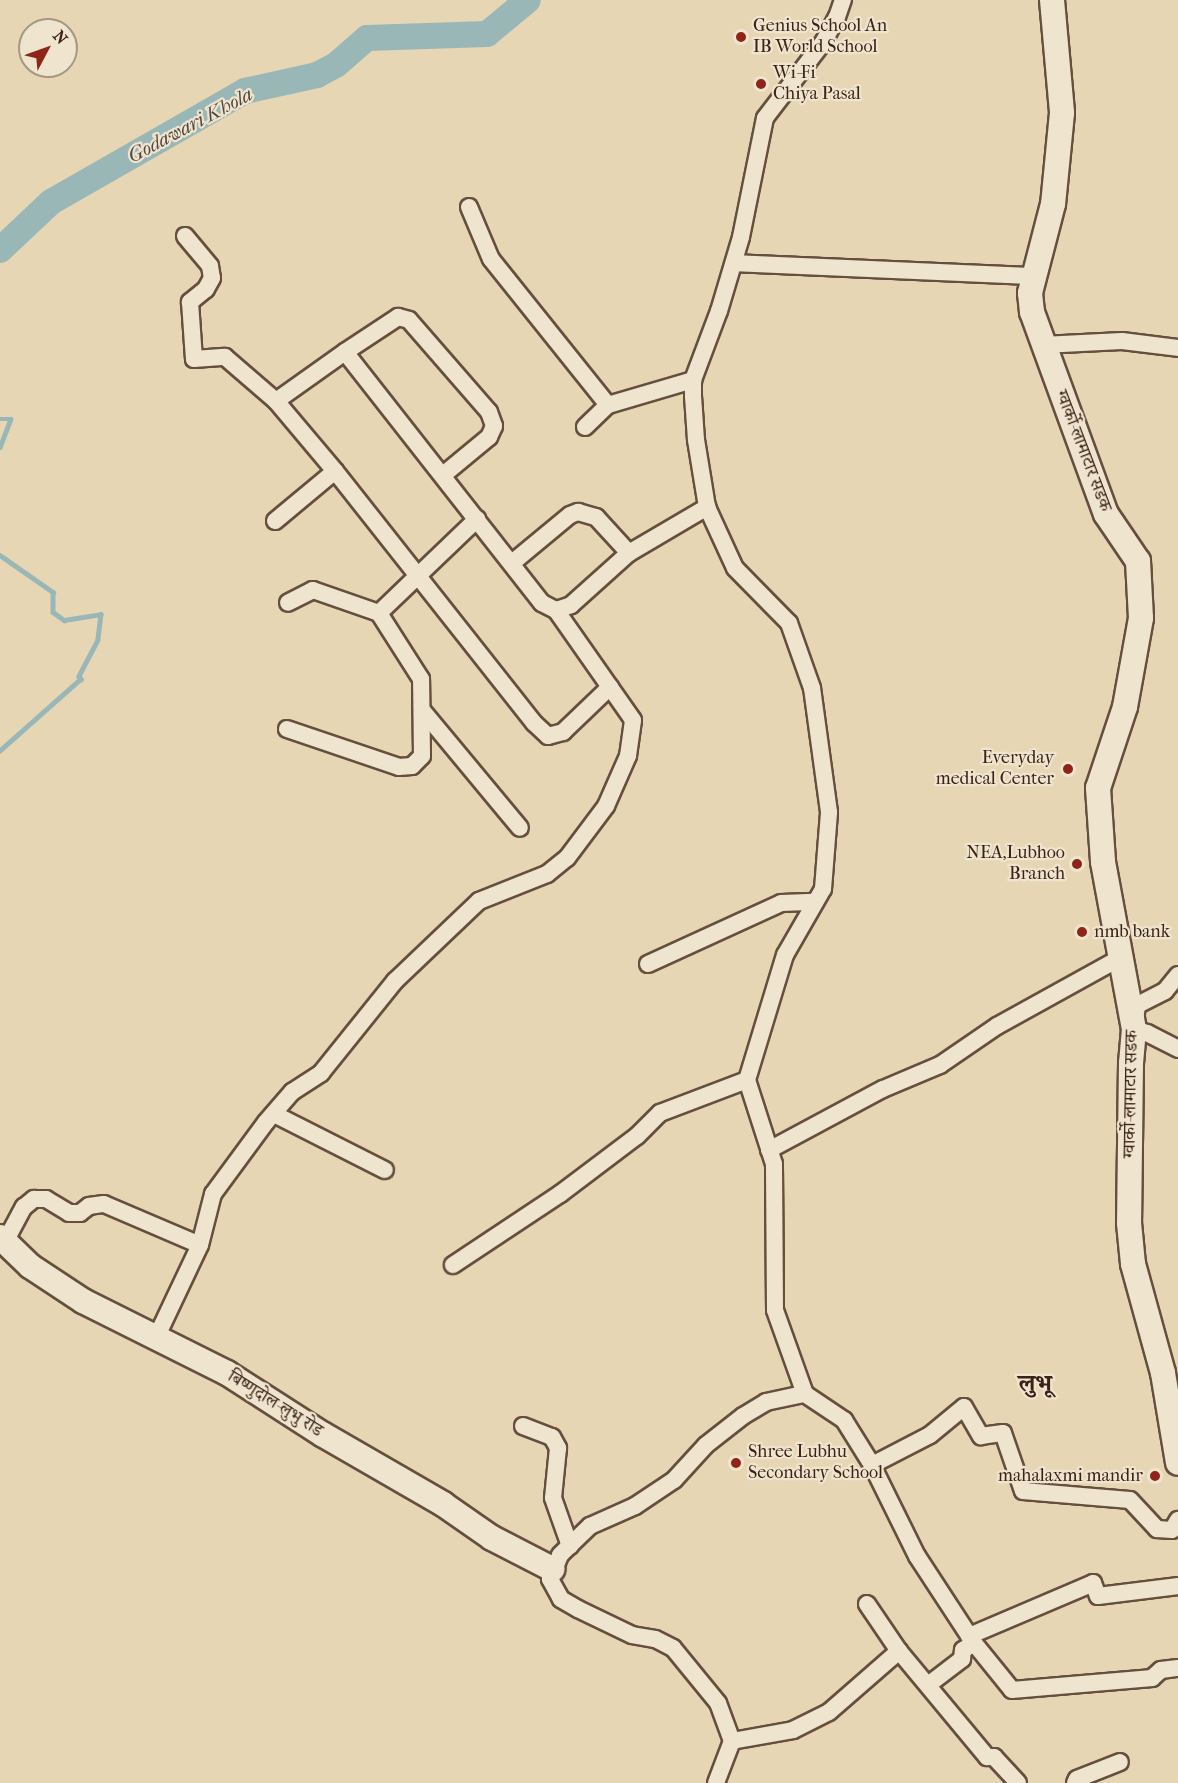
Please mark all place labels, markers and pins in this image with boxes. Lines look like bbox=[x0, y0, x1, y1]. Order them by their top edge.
place label: Genius School An IB World School bbox=[753, 16, 887, 58]
marker: Genius School An IB World School bbox=[734, 30, 748, 44]
place label: Wi-Fi Chiya Pasal bbox=[773, 63, 861, 106]
marker: Wi-Fi Chiya Pasal bbox=[754, 77, 768, 91]
place label: Everyday medical Center bbox=[936, 748, 1054, 790]
marker: Everyday medical Center bbox=[1059, 760, 1077, 778]
place label: NEA,Lubhoo Branch bbox=[966, 843, 1065, 886]
marker: NEA,Lubhoo Branch bbox=[1070, 857, 1084, 871]
place label: nmb bank bbox=[1094, 921, 1170, 943]
marker: nmb bank bbox=[1075, 925, 1089, 939]
place label: Shree Lubhu Secondary School bbox=[748, 1442, 883, 1484]
marker: Shree Lubhu Secondary School bbox=[729, 1456, 743, 1470]
place label: mahalaxmi mandir bbox=[998, 1465, 1143, 1487]
marker: mahalaxmi mandir bbox=[1148, 1469, 1162, 1483]

